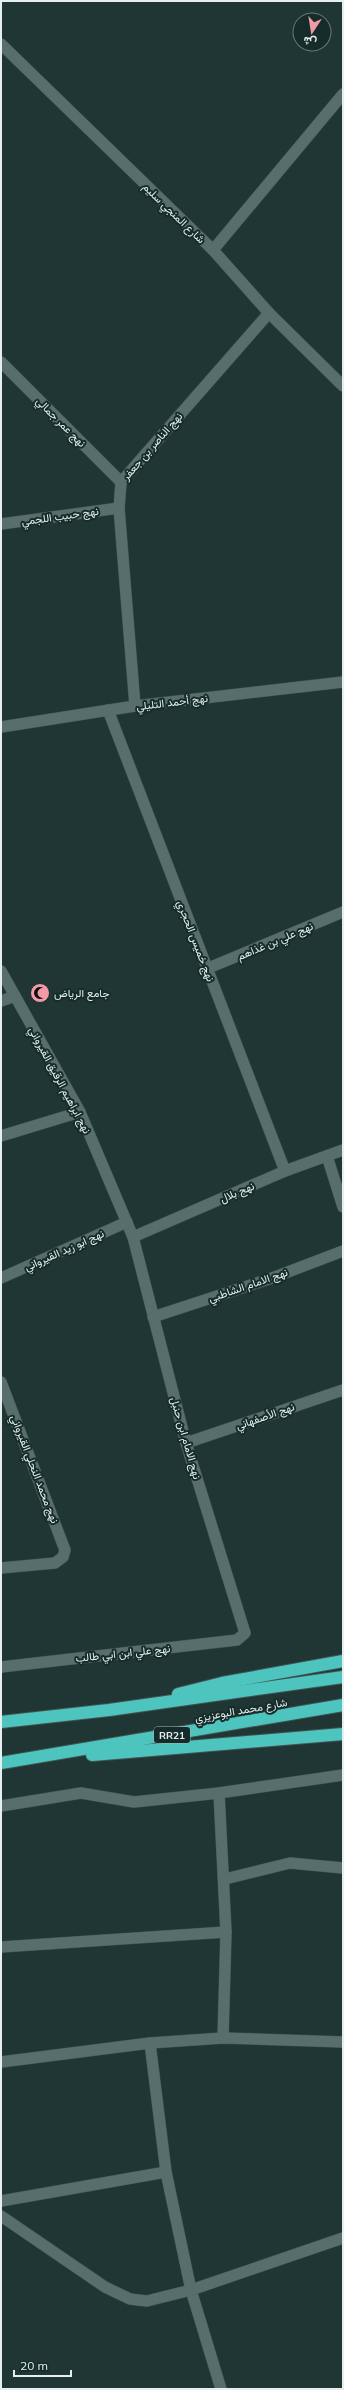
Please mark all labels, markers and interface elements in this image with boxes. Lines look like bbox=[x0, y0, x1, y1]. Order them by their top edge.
north arrow bbox=[292, 12, 332, 52]
text: ش bbox=[302, 34, 318, 50]
street label: شارع المنجي سليم bbox=[138, 180, 208, 249]
street label: نهج عمر جمالي bbox=[31, 394, 89, 452]
street label: نهج الناصر بن جعفر bbox=[118, 409, 186, 484]
street label: نهج حبيب اللجمي bbox=[21, 504, 100, 531]
street label: نهج أحمد التليلي bbox=[135, 691, 209, 716]
street label: نهج خميس الحجري bbox=[171, 898, 218, 985]
street label: نهج علي بن غذاهم bbox=[235, 919, 316, 966]
mosque icon: جامع الرياض bbox=[29, 982, 51, 1004]
place label: جامع الرياض bbox=[54, 986, 110, 1001]
street label: نهج ابراهيم الرقيق القيرواني bbox=[23, 1024, 94, 1137]
street label: نهج بلال bbox=[218, 1179, 257, 1206]
street label: نهج ابو زيد القيرواني bbox=[22, 1226, 107, 1277]
street label: نهج الامام الشاطبي bbox=[206, 1265, 291, 1308]
street label: نهج الامام ابن حنبل bbox=[167, 1395, 204, 1481]
street label: نهج الأصفهاني bbox=[234, 1399, 297, 1435]
street label: نهج محمد النحلي القيرواني bbox=[5, 1413, 62, 1526]
street label: نهج علي ابن ابي طالب bbox=[75, 1641, 171, 1668]
street label: شارع محمد البوعزيزي bbox=[194, 1695, 289, 1728]
road number: RR21 bbox=[154, 1727, 190, 1743]
scale bar bbox=[14, 2352, 71, 2378]
text: 20 m bbox=[20, 2358, 48, 2373]

